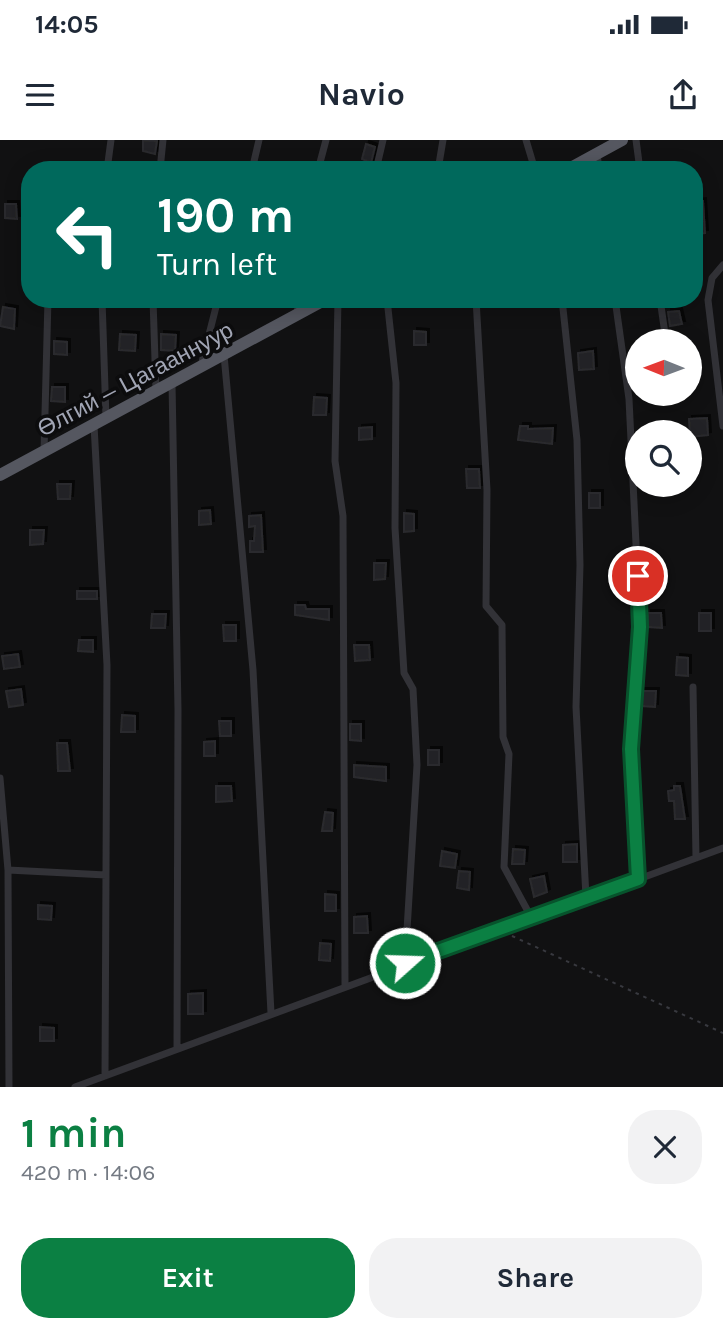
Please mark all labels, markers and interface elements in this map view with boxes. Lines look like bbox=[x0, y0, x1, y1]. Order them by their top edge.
text: 14:05 bbox=[35, 9, 98, 40]
icon: menu bbox=[21, 76, 59, 114]
text: Navio bbox=[318, 76, 405, 113]
icon: share bbox=[664, 76, 702, 114]
text: 190 m bbox=[157, 187, 294, 244]
icon: left bbox=[42, 189, 133, 280]
text: Turn left bbox=[157, 246, 277, 283]
street label: Өлгий — Цагааннуур bbox=[33, 316, 238, 442]
north arrow bbox=[625, 329, 702, 406]
map controls bbox=[625, 329, 702, 497]
button: search bbox=[625, 420, 702, 497]
pin bbox=[608, 546, 668, 606]
icon: arrive bbox=[619, 557, 657, 595]
position arrow bbox=[368, 926, 442, 1000]
text: 1 min bbox=[21, 1108, 126, 1158]
button: close bbox=[628, 1110, 702, 1184]
text: 420 m · 14:06 bbox=[21, 1159, 155, 1186]
button: Exit bbox=[21, 1238, 355, 1318]
button: Share bbox=[369, 1238, 702, 1318]

